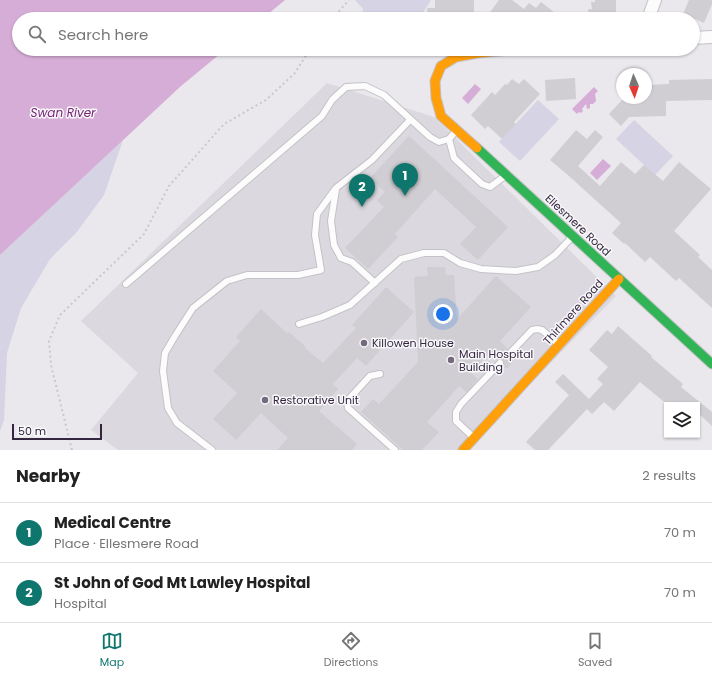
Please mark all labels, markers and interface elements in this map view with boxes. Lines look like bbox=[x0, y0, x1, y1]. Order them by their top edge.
search box bbox=[12, 12, 700, 56]
icon: search bbox=[26, 23, 48, 45]
text: Search here bbox=[58, 24, 148, 45]
north arrow bbox=[616, 68, 652, 104]
water label: Swan River bbox=[30, 104, 96, 121]
pin: 1 bbox=[392, 163, 418, 196]
pin: 2 bbox=[349, 174, 375, 207]
street label: Ellesmere Road bbox=[542, 190, 614, 260]
street label: Thirlmere Road bbox=[539, 276, 607, 348]
your location bbox=[433, 304, 453, 324]
place label: Killowen House bbox=[372, 335, 454, 351]
marker: Killowen House bbox=[359, 338, 369, 348]
place label: Main Hospital Building bbox=[459, 346, 533, 375]
marker: Main Hospital Building bbox=[446, 355, 456, 365]
place label: Restorative Unit bbox=[273, 392, 359, 408]
marker: Restorative Unit bbox=[260, 395, 270, 405]
map controls bbox=[664, 402, 700, 438]
button: layers bbox=[664, 402, 700, 438]
scale bar bbox=[12, 422, 102, 441]
text: 50 m bbox=[18, 423, 46, 439]
text: Nearby bbox=[16, 464, 80, 488]
text: 2 results bbox=[642, 466, 696, 485]
text: Medical Centre bbox=[54, 512, 171, 533]
text: 1 bbox=[27, 523, 31, 542]
text: 70 m bbox=[664, 523, 696, 542]
text: Place · Ellesmere Road bbox=[54, 534, 199, 553]
text: St John of God Mt Lawley Hospital bbox=[54, 572, 311, 593]
text: 2 bbox=[25, 583, 33, 602]
text: 70 m bbox=[664, 583, 696, 602]
text: Hospital bbox=[54, 594, 107, 613]
tab: Map bbox=[100, 630, 124, 671]
tab: Directions bbox=[324, 630, 378, 671]
tab: Saved bbox=[578, 630, 612, 671]

